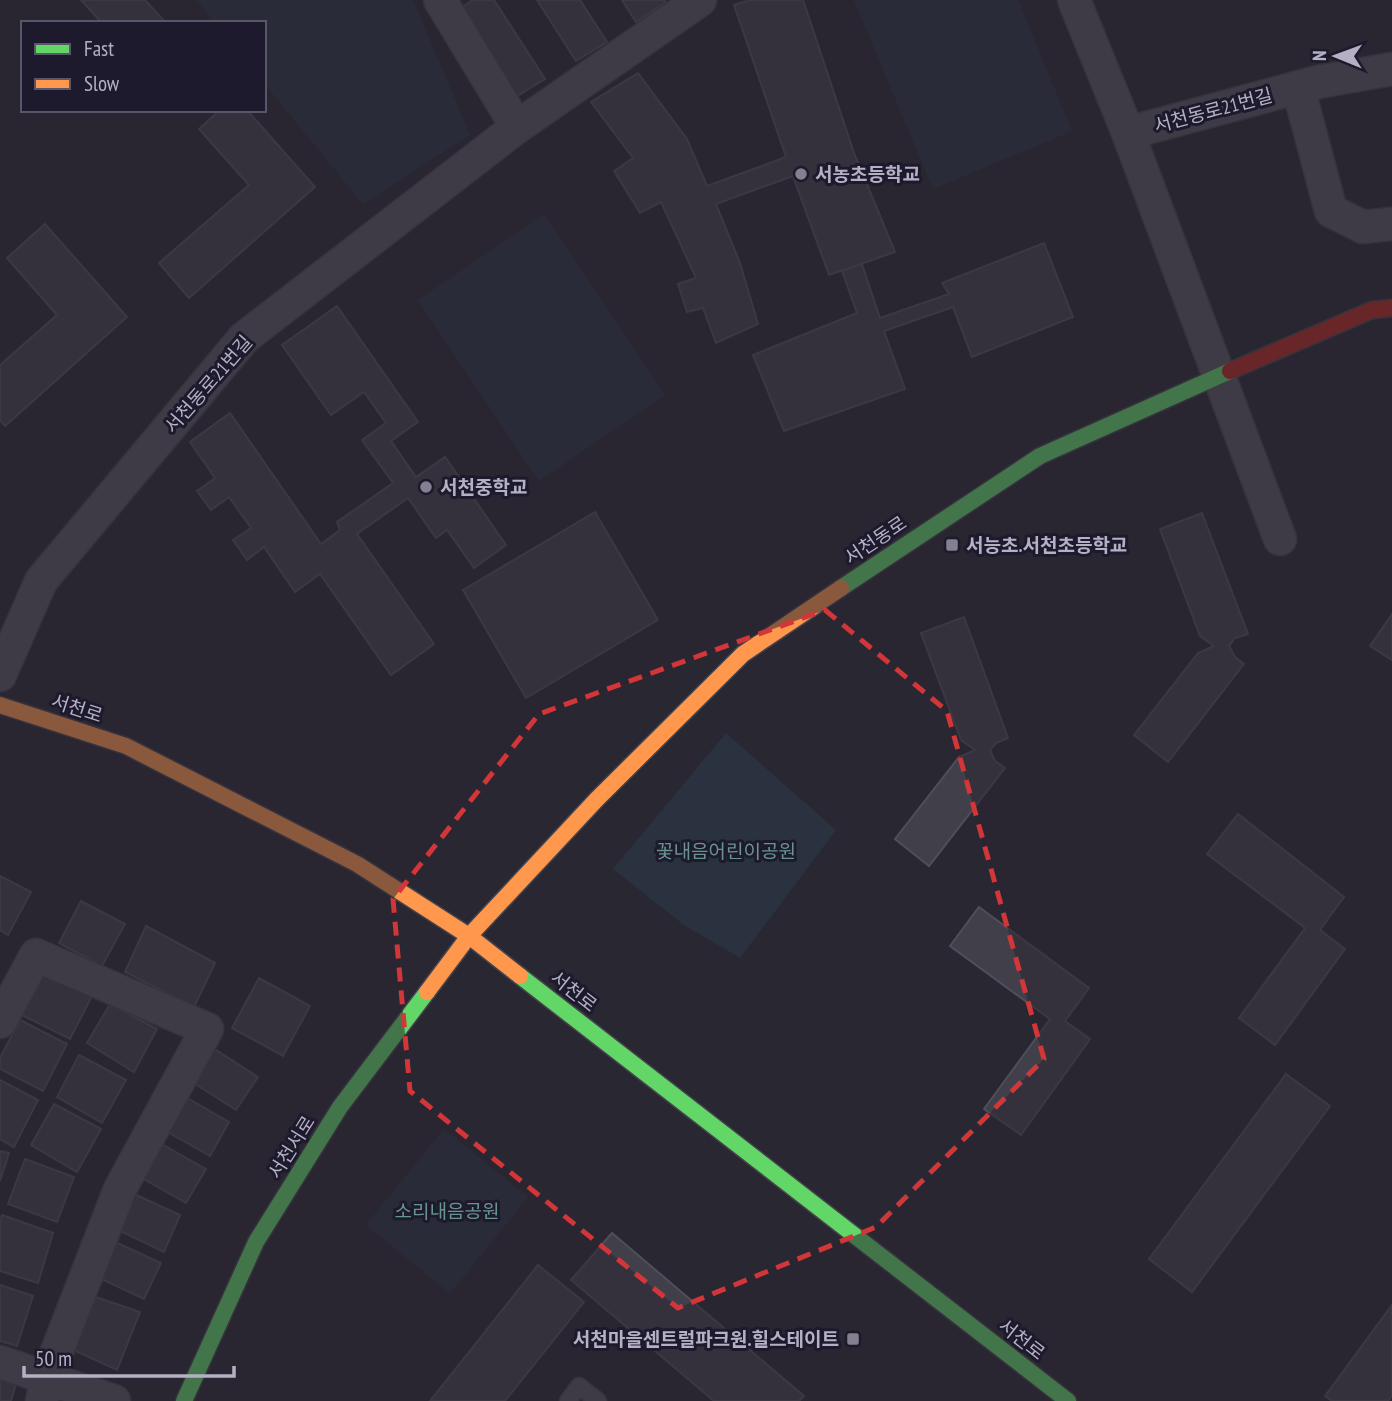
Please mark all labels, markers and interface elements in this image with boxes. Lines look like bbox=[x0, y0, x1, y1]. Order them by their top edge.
legend bbox=[21, 21, 266, 112]
north arrow bbox=[1301, 21, 1371, 91]
text: Fast bbox=[84, 35, 114, 62]
text: N bbox=[1307, 50, 1331, 61]
text: Slow bbox=[84, 70, 120, 97]
street label: 서천동로21번길 bbox=[1151, 83, 1275, 137]
place label: 서농초등학교 bbox=[815, 162, 920, 186]
marker: 서농초등학교 bbox=[793, 166, 809, 182]
street label: 서천동로21번길 bbox=[159, 330, 257, 438]
place label: 서천중학교 bbox=[440, 475, 527, 499]
marker: 서천중학교 bbox=[418, 479, 434, 495]
street label: 서천동로 bbox=[839, 511, 911, 569]
place label: 서능초.서천초등학교 bbox=[966, 533, 1127, 557]
marker: 서능초.서천초등학교 bbox=[944, 537, 960, 553]
street label: 서천로 bbox=[48, 688, 106, 728]
park label: 꽃내음어린이공원 bbox=[656, 839, 796, 863]
street label: 서천로 bbox=[546, 965, 602, 1017]
street label: 서천서로 bbox=[262, 1111, 320, 1183]
park label: 소리내음공원 bbox=[395, 1199, 499, 1223]
street label: 서천로 bbox=[994, 1313, 1050, 1365]
place label: 서천마을센트럴파크원.힐스테이트 bbox=[573, 1327, 839, 1351]
marker: 서천마을센트럴파크원.힐스테이트 bbox=[845, 1331, 861, 1347]
scale bar bbox=[24, 1334, 234, 1378]
text: 50 m bbox=[35, 1345, 72, 1372]

